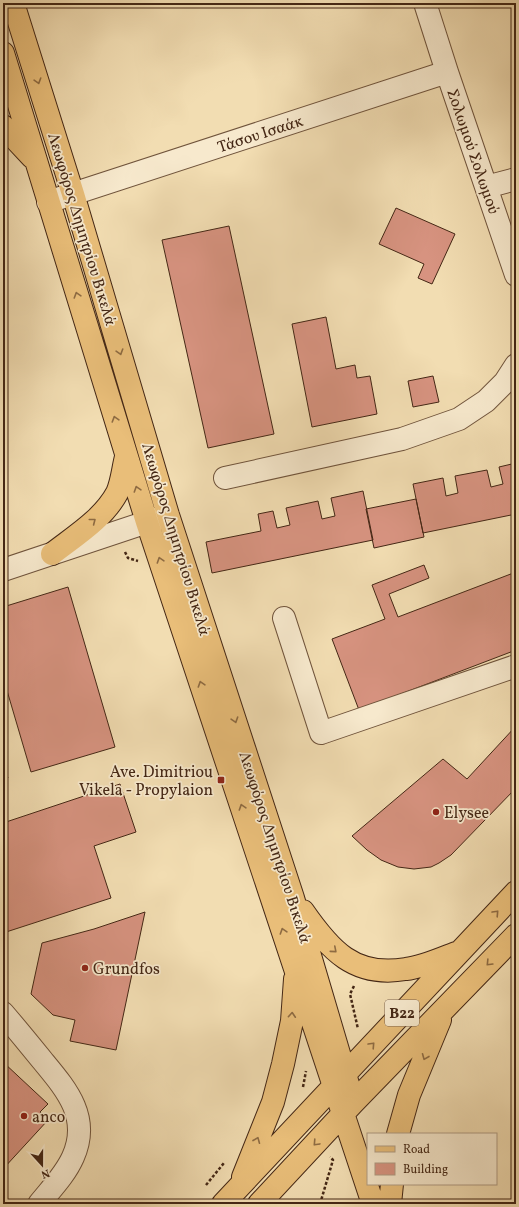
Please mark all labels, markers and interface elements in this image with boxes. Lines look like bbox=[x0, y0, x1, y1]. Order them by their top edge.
one-way arrow bbox=[33, 78, 42, 85]
street label: Σολωμού Σολωμού bbox=[440, 86, 504, 218]
street label: Τάσου Ισαάκ bbox=[215, 111, 307, 159]
street label: Λεωφόρος Δημητρίου Βικελά bbox=[41, 130, 121, 329]
one-way arrow bbox=[73, 292, 82, 299]
one-way arrow bbox=[115, 348, 124, 355]
one-way arrow bbox=[111, 416, 120, 423]
street label: Λεωφόρος Δημητρίου Βικελά bbox=[135, 440, 215, 639]
one-way arrow bbox=[133, 486, 142, 493]
one-way arrow bbox=[89, 519, 96, 526]
one-way arrow bbox=[156, 557, 165, 564]
one-way arrow bbox=[197, 680, 206, 687]
one-way arrow bbox=[230, 716, 239, 723]
street label: Λεωφόρος Δημητρίου Βικελά bbox=[233, 749, 316, 947]
place label: Ave. Dimitriou Vikela - Propylaion bbox=[79, 762, 213, 802]
marker: Ave. Dimitriou Vikela - Propylaion bbox=[216, 775, 226, 785]
place label: Elysee bbox=[444, 803, 489, 825]
one-way arrow bbox=[238, 804, 247, 811]
marker: Elysee bbox=[431, 807, 441, 817]
one-way arrow bbox=[491, 910, 499, 918]
one-way arrow bbox=[279, 927, 288, 934]
one-way arrow bbox=[330, 945, 337, 952]
one-way arrow bbox=[486, 958, 494, 966]
place label: Grundfos bbox=[93, 959, 160, 981]
marker: Grundfos bbox=[80, 963, 90, 973]
road number: B22 bbox=[385, 1000, 419, 1026]
one-way arrow bbox=[288, 1012, 297, 1018]
one-way arrow bbox=[367, 1042, 375, 1050]
one-way arrow bbox=[421, 1053, 429, 1060]
place label: anco bbox=[32, 1107, 65, 1129]
marker: anco bbox=[19, 1111, 29, 1121]
legend bbox=[367, 1133, 497, 1185]
one-way arrow bbox=[253, 1136, 261, 1143]
one-way arrow bbox=[314, 1139, 321, 1146]
text: Road bbox=[403, 1142, 430, 1158]
north arrow bbox=[22, 1145, 62, 1185]
text: Building bbox=[403, 1162, 448, 1178]
text: N bbox=[39, 1165, 51, 1181]

